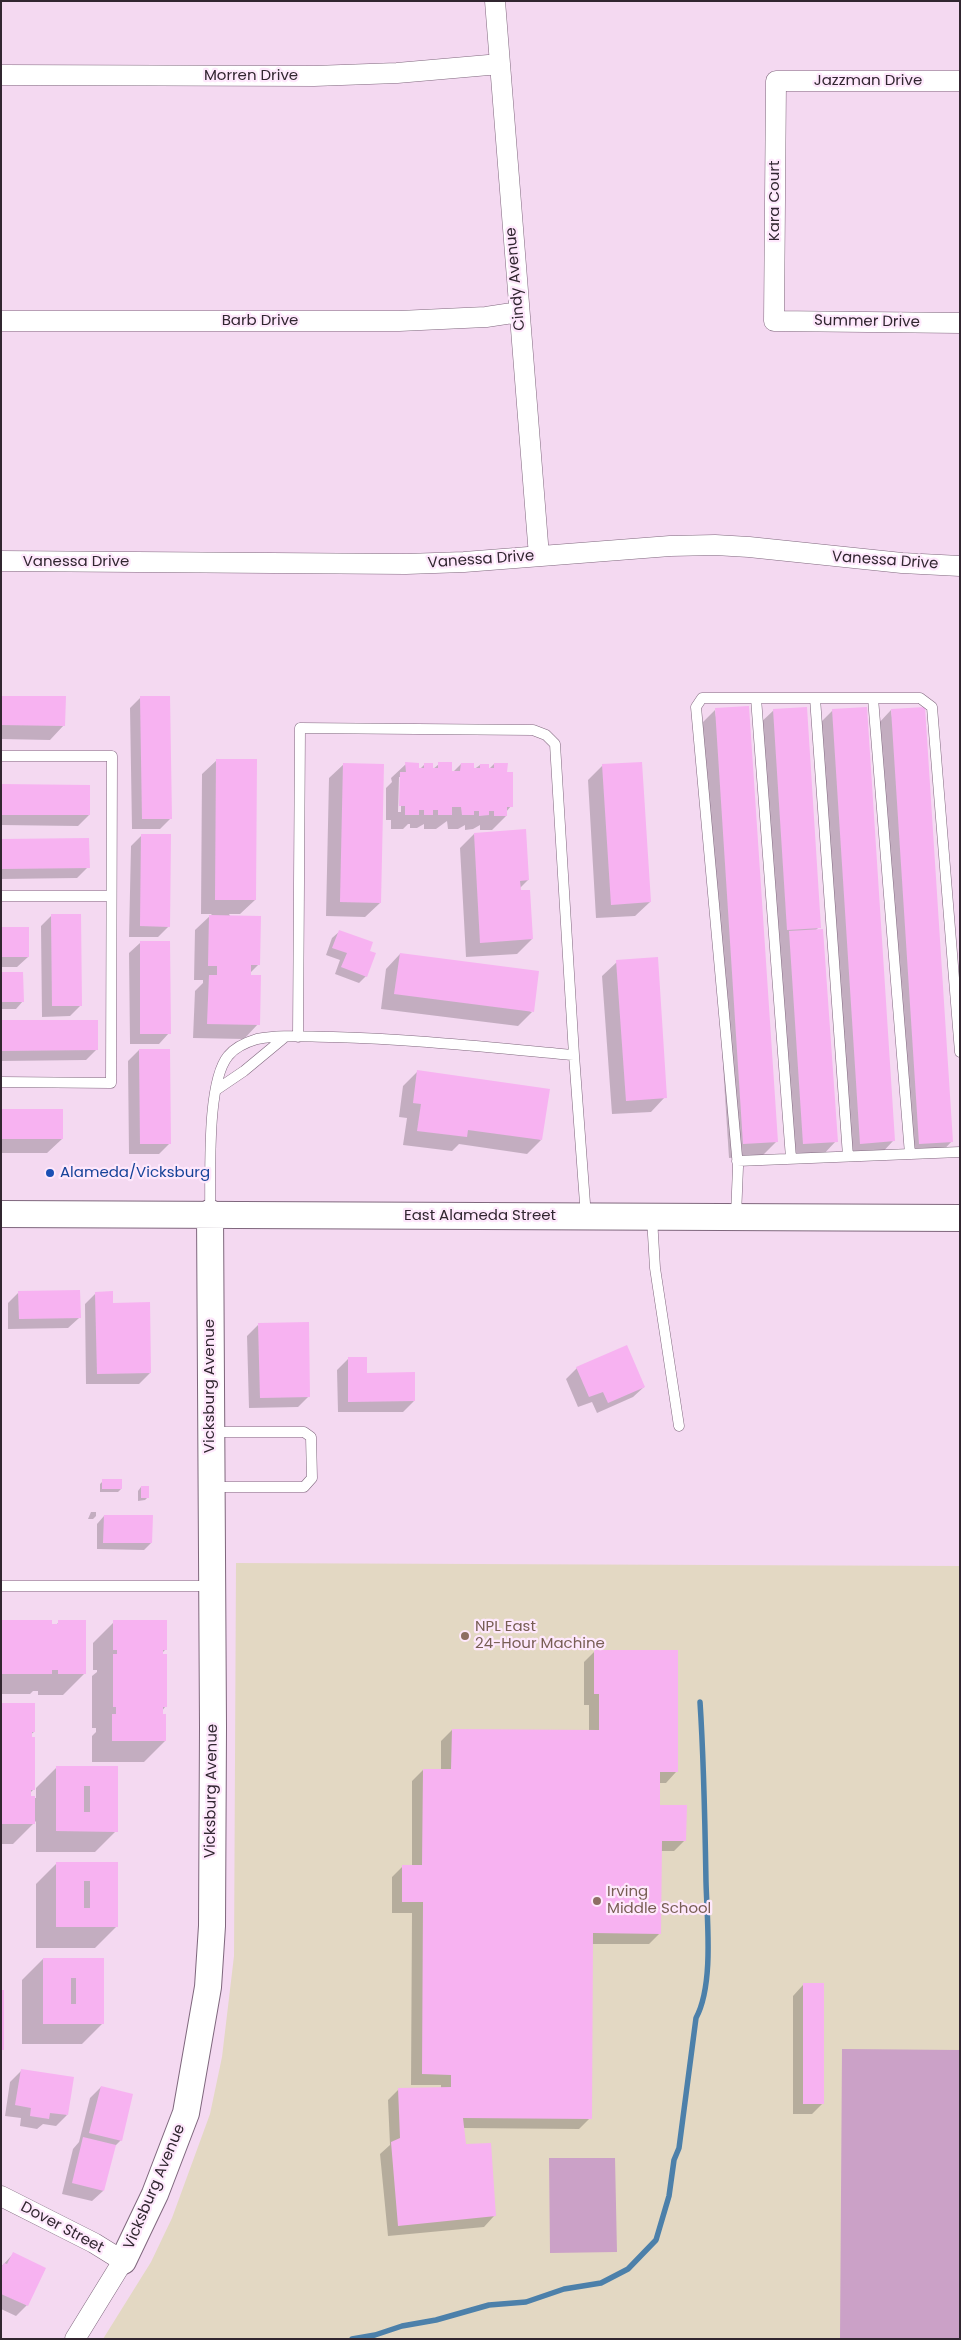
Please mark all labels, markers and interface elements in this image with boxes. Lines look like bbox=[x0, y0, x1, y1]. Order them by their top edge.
street label: Morren Drive bbox=[204, 67, 298, 85]
street label: Jazzman Drive bbox=[814, 72, 922, 90]
street label: Kara Court bbox=[766, 161, 784, 241]
street label: Cindy Avenue bbox=[503, 227, 529, 331]
street label: Barb Drive bbox=[222, 312, 298, 330]
street label: Summer Drive bbox=[814, 312, 920, 332]
street label: Vanessa Drive bbox=[427, 547, 535, 573]
street label: Vanessa Drive bbox=[831, 548, 939, 574]
street label: Vanessa Drive bbox=[23, 553, 129, 571]
place label: Alameda/Vicksburg bbox=[60, 1164, 210, 1182]
marker: Alameda/Vicksburg bbox=[44, 1167, 56, 1179]
street label: East Alameda Street bbox=[404, 1207, 556, 1225]
street label: Vicksburg Avenue bbox=[201, 1319, 219, 1453]
place label: NPL East 24-Hour Machine bbox=[475, 1618, 605, 1653]
marker: NPL East 24-Hour Machine bbox=[459, 1630, 471, 1642]
street label: Vicksburg Avenue bbox=[202, 1724, 222, 1858]
place label: Irving Middle School bbox=[607, 1883, 711, 1918]
marker: Irving Middle School bbox=[591, 1895, 603, 1907]
street label: Vicksburg Avenue bbox=[120, 2122, 190, 2252]
street label: Dover Street bbox=[17, 2199, 107, 2257]

